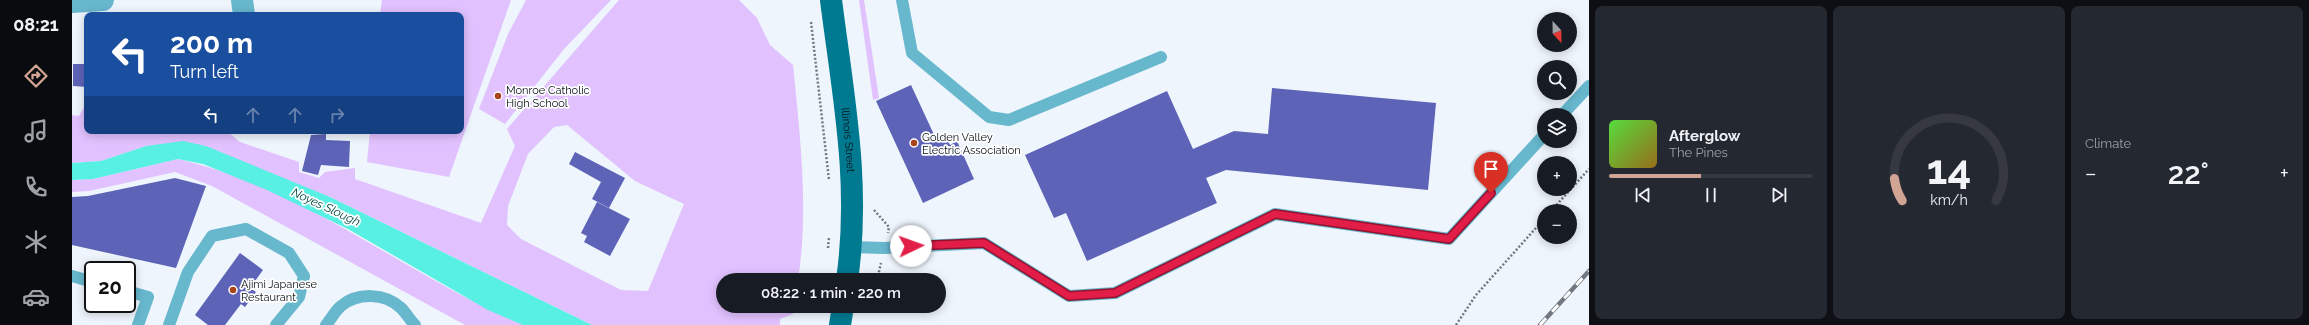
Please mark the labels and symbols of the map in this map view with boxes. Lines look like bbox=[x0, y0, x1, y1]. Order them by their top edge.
north arrow bbox=[1537, 12, 1577, 52]
place label: Monroe Catholic High School bbox=[506, 84, 590, 110]
marker: Monroe Catholic High School bbox=[493, 91, 503, 101]
street label: Illinois Street bbox=[839, 107, 858, 173]
place label: Golden Valley Electric Association bbox=[922, 131, 1021, 157]
marker: Golden Valley Electric Association bbox=[909, 138, 919, 148]
pin bbox=[1474, 152, 1508, 193]
water label: Noyes Slough bbox=[290, 185, 363, 229]
position arrow bbox=[890, 225, 932, 267]
speed limit sign: 20 bbox=[84, 261, 136, 313]
place label: Ajimi Japanese Restaurant bbox=[241, 278, 317, 304]
marker: Ajimi Japanese Restaurant bbox=[228, 285, 238, 295]

